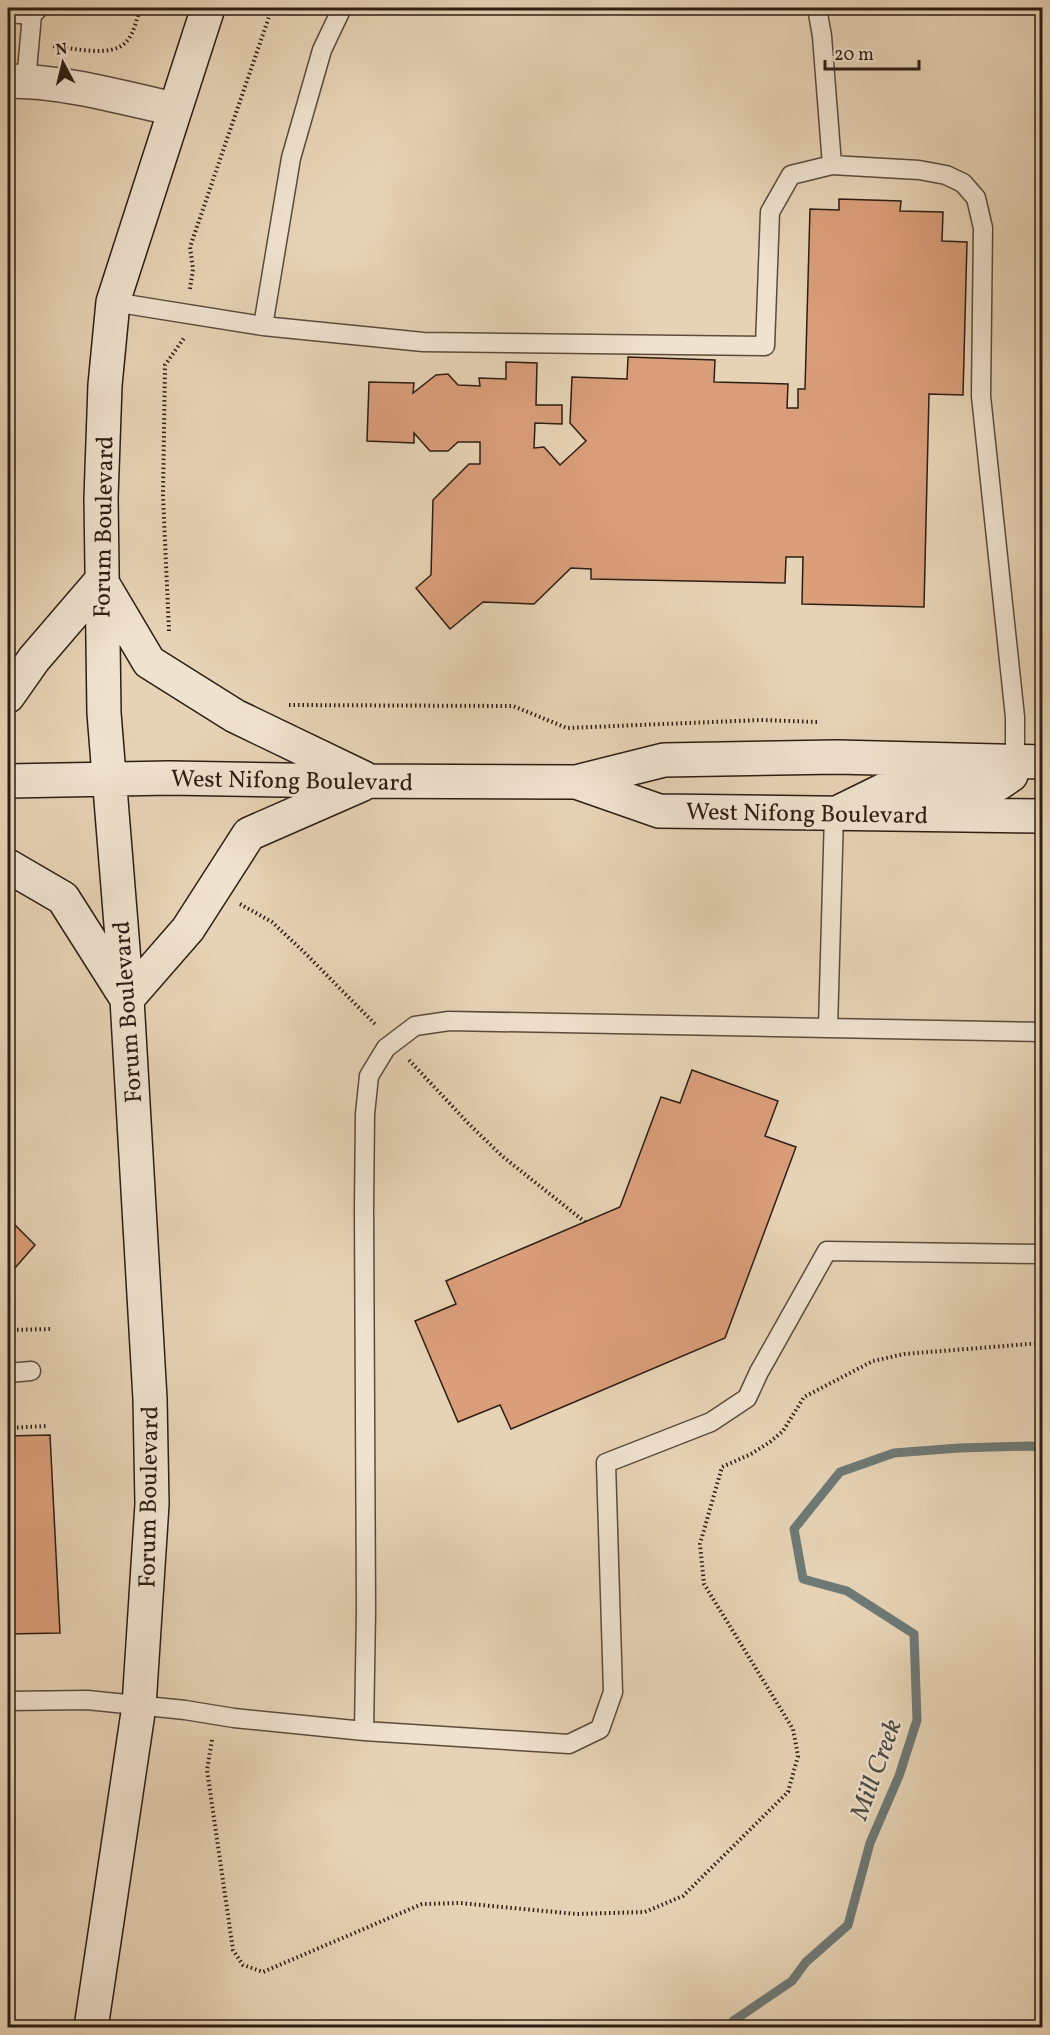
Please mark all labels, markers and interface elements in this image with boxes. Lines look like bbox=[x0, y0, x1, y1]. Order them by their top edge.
north arrow bbox=[33, 33, 93, 93]
scale bar bbox=[825, 33, 920, 71]
text: N bbox=[54, 38, 69, 62]
text: 20 m bbox=[834, 43, 874, 68]
street label: Forum Boulevard bbox=[86, 436, 124, 619]
street label: West Nifong Boulevard bbox=[171, 763, 413, 801]
street label: West Nifong Boulevard bbox=[686, 796, 928, 834]
street label: Forum Boulevard bbox=[106, 920, 152, 1104]
street label: Forum Boulevard bbox=[131, 1406, 169, 1589]
water label: Mill Creek bbox=[842, 1714, 912, 1826]

